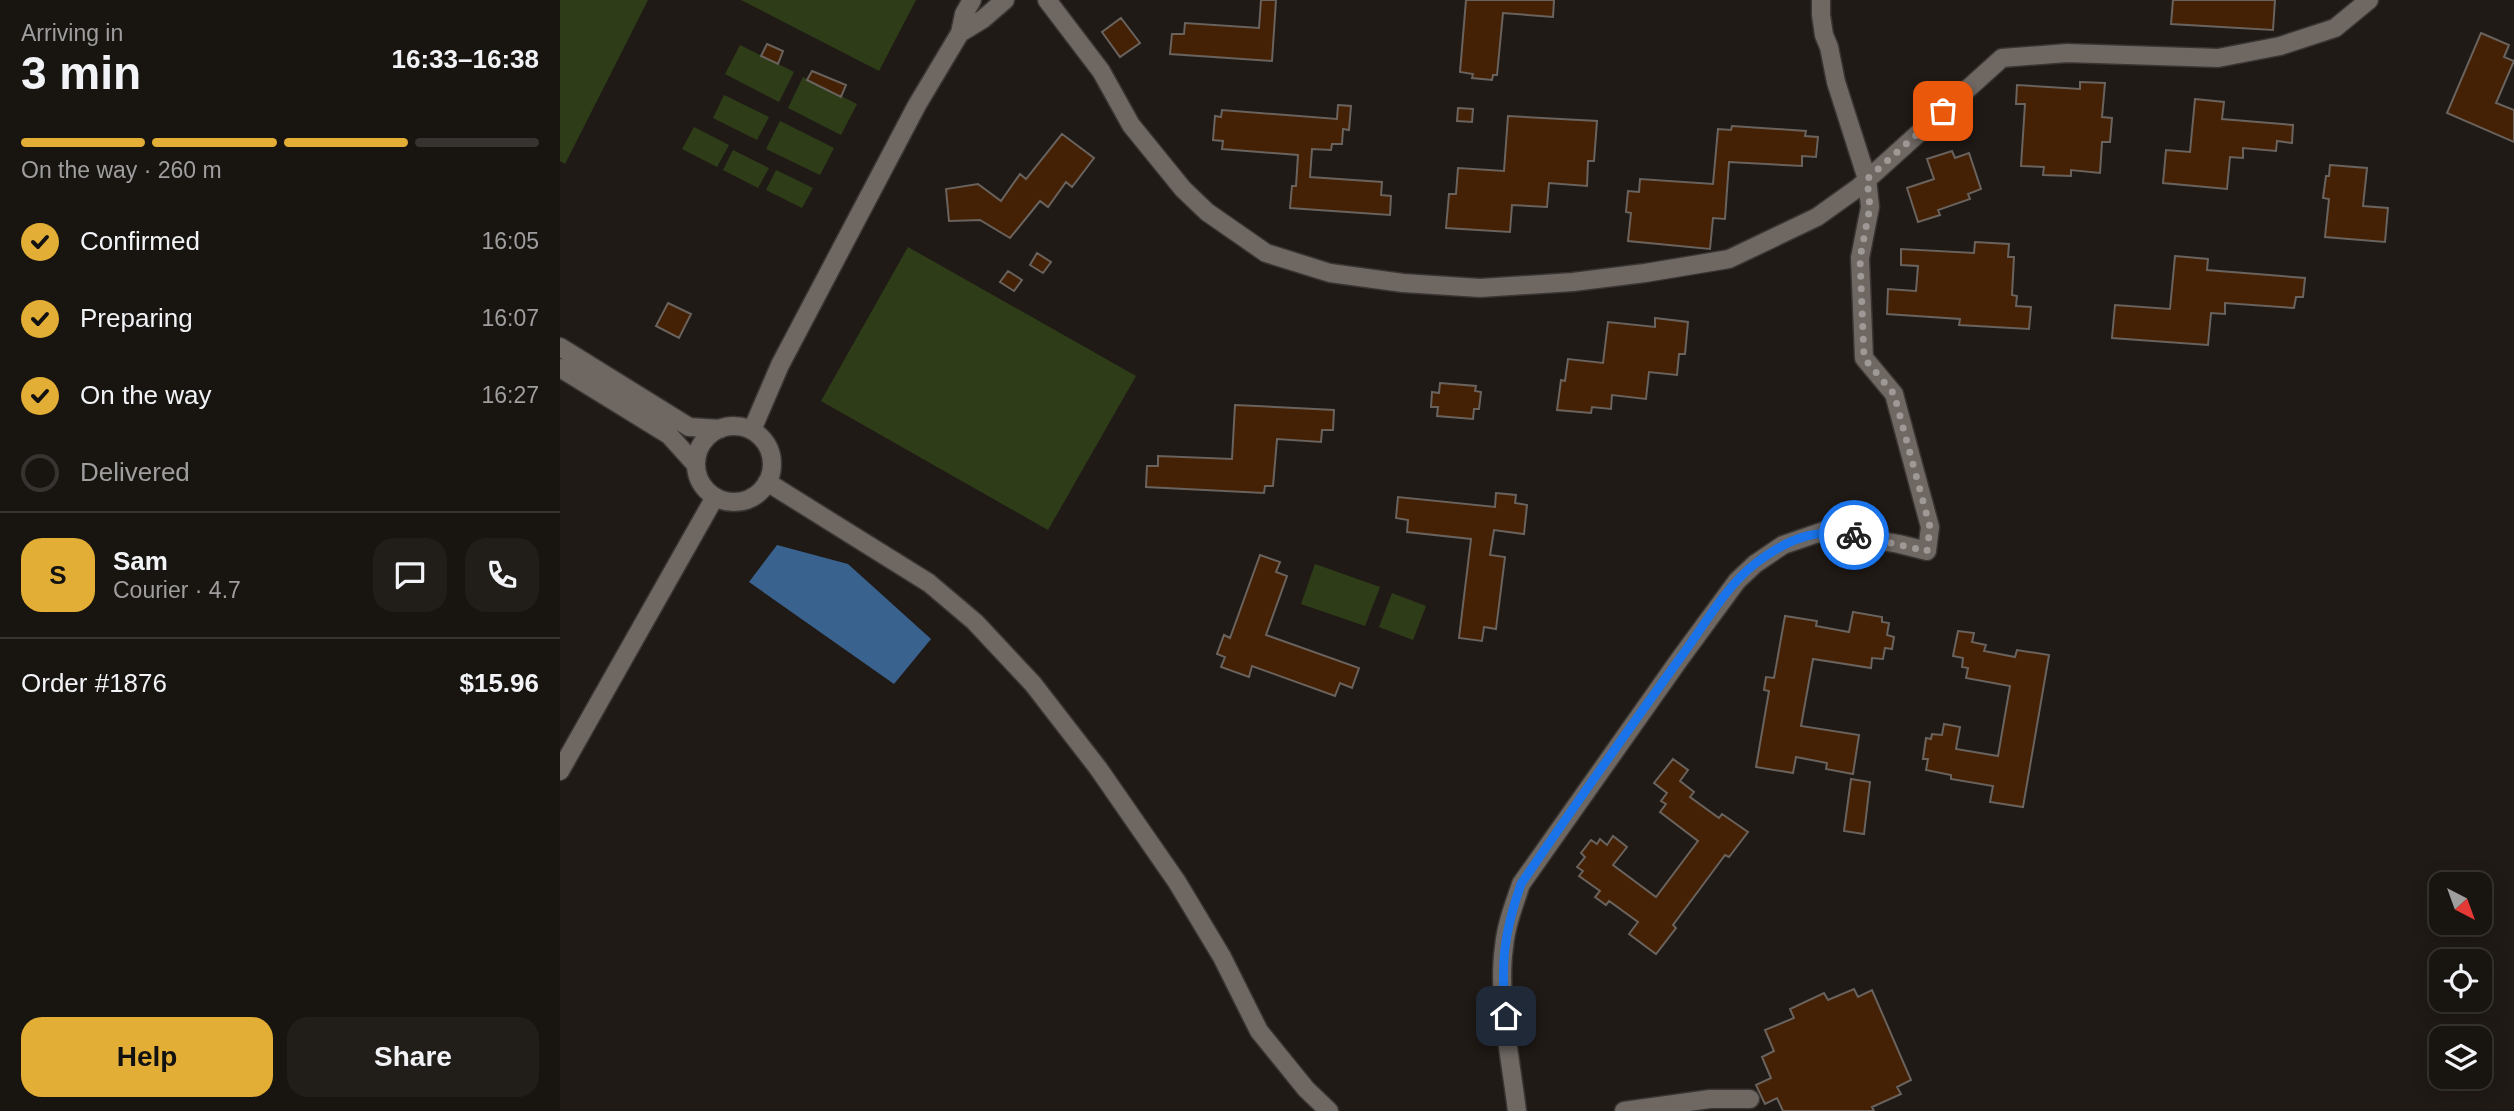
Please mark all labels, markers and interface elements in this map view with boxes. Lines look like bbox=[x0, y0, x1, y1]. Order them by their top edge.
text: Arriving in bbox=[21, 20, 123, 46]
text: 16:33–16:38 bbox=[392, 44, 539, 74]
text: 3 min bbox=[21, 47, 141, 99]
pin bbox=[1913, 81, 1973, 141]
icon: bag bbox=[1924, 92, 1962, 130]
text: On the way · 260 m bbox=[21, 157, 222, 183]
icon: check bbox=[21, 223, 59, 261]
text: Confirmed bbox=[80, 226, 200, 256]
text: 16:05 bbox=[481, 228, 539, 254]
icon: check bbox=[21, 300, 59, 338]
text: Preparing bbox=[80, 303, 193, 333]
text: 16:07 bbox=[481, 305, 539, 331]
icon: check bbox=[21, 377, 59, 415]
text: On the way bbox=[80, 380, 212, 410]
text: 16:27 bbox=[481, 382, 539, 408]
text: Delivered bbox=[80, 457, 190, 487]
courier bbox=[1819, 500, 1889, 570]
icon: bike bbox=[1835, 516, 1873, 554]
button: chat bbox=[373, 538, 447, 612]
button: phone bbox=[465, 538, 539, 612]
text: Sam bbox=[113, 546, 168, 576]
text: S bbox=[49, 560, 67, 590]
text: Courier · 4.7 bbox=[113, 577, 241, 603]
text: Order #1876 bbox=[21, 668, 167, 698]
text: $15.96 bbox=[459, 668, 539, 698]
north arrow bbox=[2429, 872, 2492, 934]
map controls bbox=[2429, 872, 2492, 1089]
button: locate bbox=[2429, 949, 2492, 1012]
pin bbox=[1476, 986, 1536, 1046]
icon: home bbox=[1487, 997, 1525, 1035]
button: Help bbox=[21, 1017, 273, 1097]
button: Share bbox=[287, 1017, 539, 1097]
button: layers bbox=[2429, 1026, 2492, 1089]

